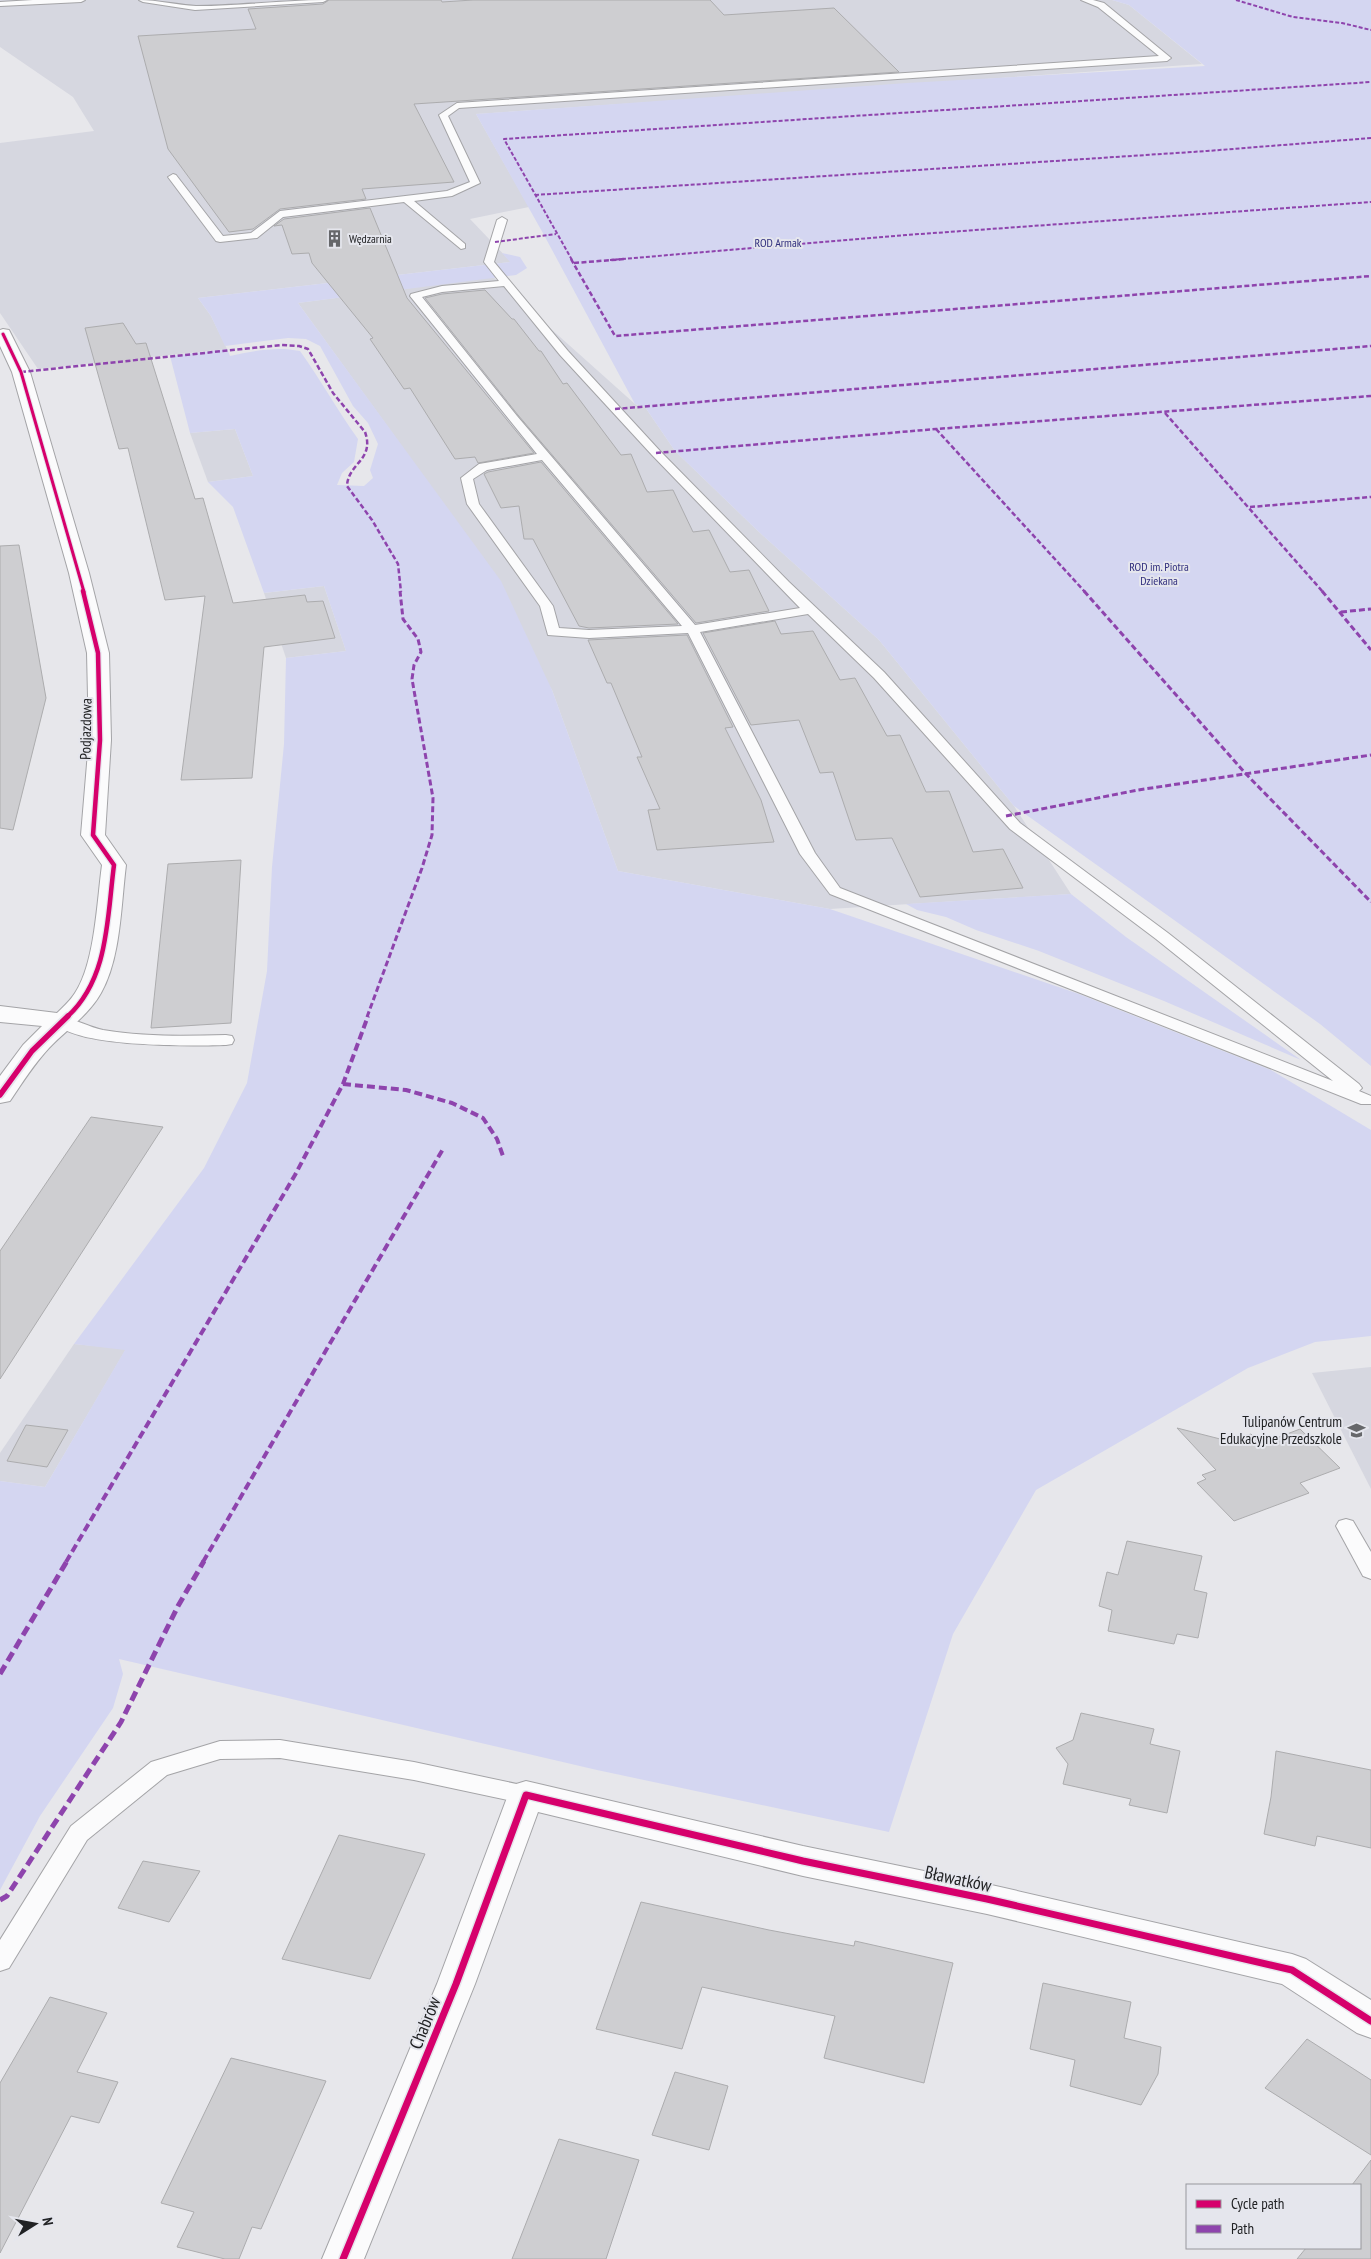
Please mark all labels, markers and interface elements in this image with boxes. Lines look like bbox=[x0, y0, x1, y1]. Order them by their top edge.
building icon: Wędzarnia bbox=[325, 229, 345, 249]
place label: Wędzarnia bbox=[349, 231, 392, 246]
park label: ROD Armak bbox=[755, 235, 802, 250]
park label: ROD im. Piotra Dziekana bbox=[1129, 559, 1189, 588]
street label: Podjazdowa bbox=[75, 698, 96, 760]
place label: Tulipanów Centrum Edukacyjne Przedszkole bbox=[1220, 1412, 1342, 1448]
school or university icon: Tulipanów Centrum Edukacyjne Przedszkole bbox=[1346, 1421, 1366, 1441]
street label: Bławatków bbox=[923, 1860, 994, 1897]
street label: Chabrów bbox=[404, 1993, 446, 2052]
legend bbox=[1186, 2184, 1361, 2249]
text: Cycle path bbox=[1231, 2194, 1284, 2213]
north arrow bbox=[10, 2199, 60, 2249]
text: N bbox=[38, 2216, 57, 2227]
text: Path bbox=[1231, 2219, 1254, 2238]

